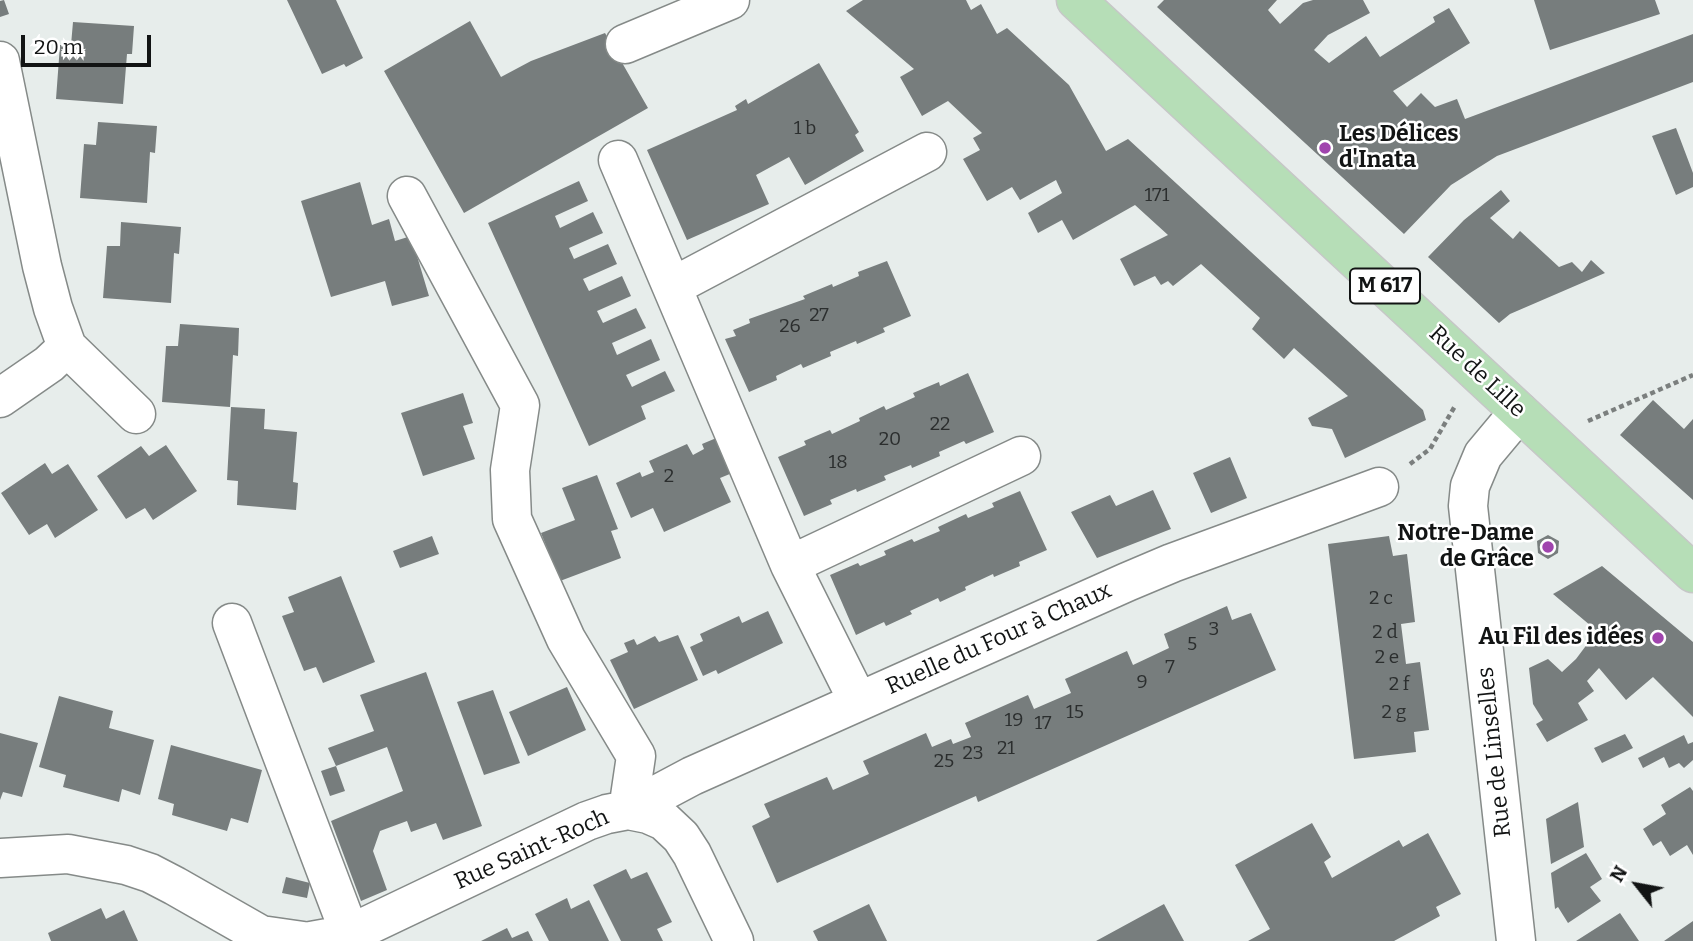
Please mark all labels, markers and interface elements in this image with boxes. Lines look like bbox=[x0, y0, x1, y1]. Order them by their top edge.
scale bar bbox=[24, 21, 154, 65]
text: 20 m bbox=[34, 34, 83, 60]
house number: 1 b bbox=[794, 118, 816, 140]
place label: Les Délices d'Inata bbox=[1339, 121, 1459, 175]
marker: Les Délices d'Inata bbox=[1317, 140, 1333, 156]
house number: 171 bbox=[1145, 185, 1169, 207]
road number: M 617 bbox=[1350, 268, 1420, 304]
house number: 27 bbox=[809, 305, 829, 327]
house number: 26 bbox=[779, 316, 801, 338]
street label: Rue de Lille bbox=[1423, 320, 1531, 424]
house number: 22 bbox=[930, 414, 950, 436]
house number: 20 bbox=[879, 429, 901, 451]
house number: 18 bbox=[828, 452, 848, 474]
house number: 2 bbox=[664, 466, 674, 488]
place label: Notre-Dame de Grâce bbox=[1397, 520, 1534, 574]
marker: Notre-Dame de Grâce bbox=[1540, 539, 1556, 555]
street label: Ruelle du Four à Chaux bbox=[882, 577, 1116, 701]
house number: 2 c bbox=[1369, 588, 1393, 610]
house number: 3 bbox=[1209, 619, 1219, 641]
house number: 2 d bbox=[1372, 622, 1398, 644]
place label: Au Fil des idées bbox=[1478, 624, 1644, 652]
marker: Au Fil des idées bbox=[1650, 630, 1666, 646]
house number: 5 bbox=[1187, 634, 1197, 656]
house number: 2 e bbox=[1375, 647, 1399, 669]
house number: 7 bbox=[1165, 657, 1175, 679]
street label: Rue de Linselles bbox=[1472, 665, 1518, 839]
house number: 9 bbox=[1136, 672, 1148, 694]
house number: 2 f bbox=[1389, 674, 1409, 696]
house number: 15 bbox=[1066, 702, 1084, 724]
house number: 2 g bbox=[1382, 702, 1406, 724]
house number: 19 bbox=[1005, 710, 1023, 732]
house number: 17 bbox=[1034, 713, 1052, 735]
house number: 21 bbox=[997, 738, 1015, 760]
house number: 23 bbox=[962, 743, 984, 765]
house number: 25 bbox=[934, 751, 954, 773]
street label: Rue Saint-Roch bbox=[451, 804, 613, 896]
north arrow bbox=[1602, 850, 1672, 920]
text: N bbox=[1605, 862, 1632, 886]

